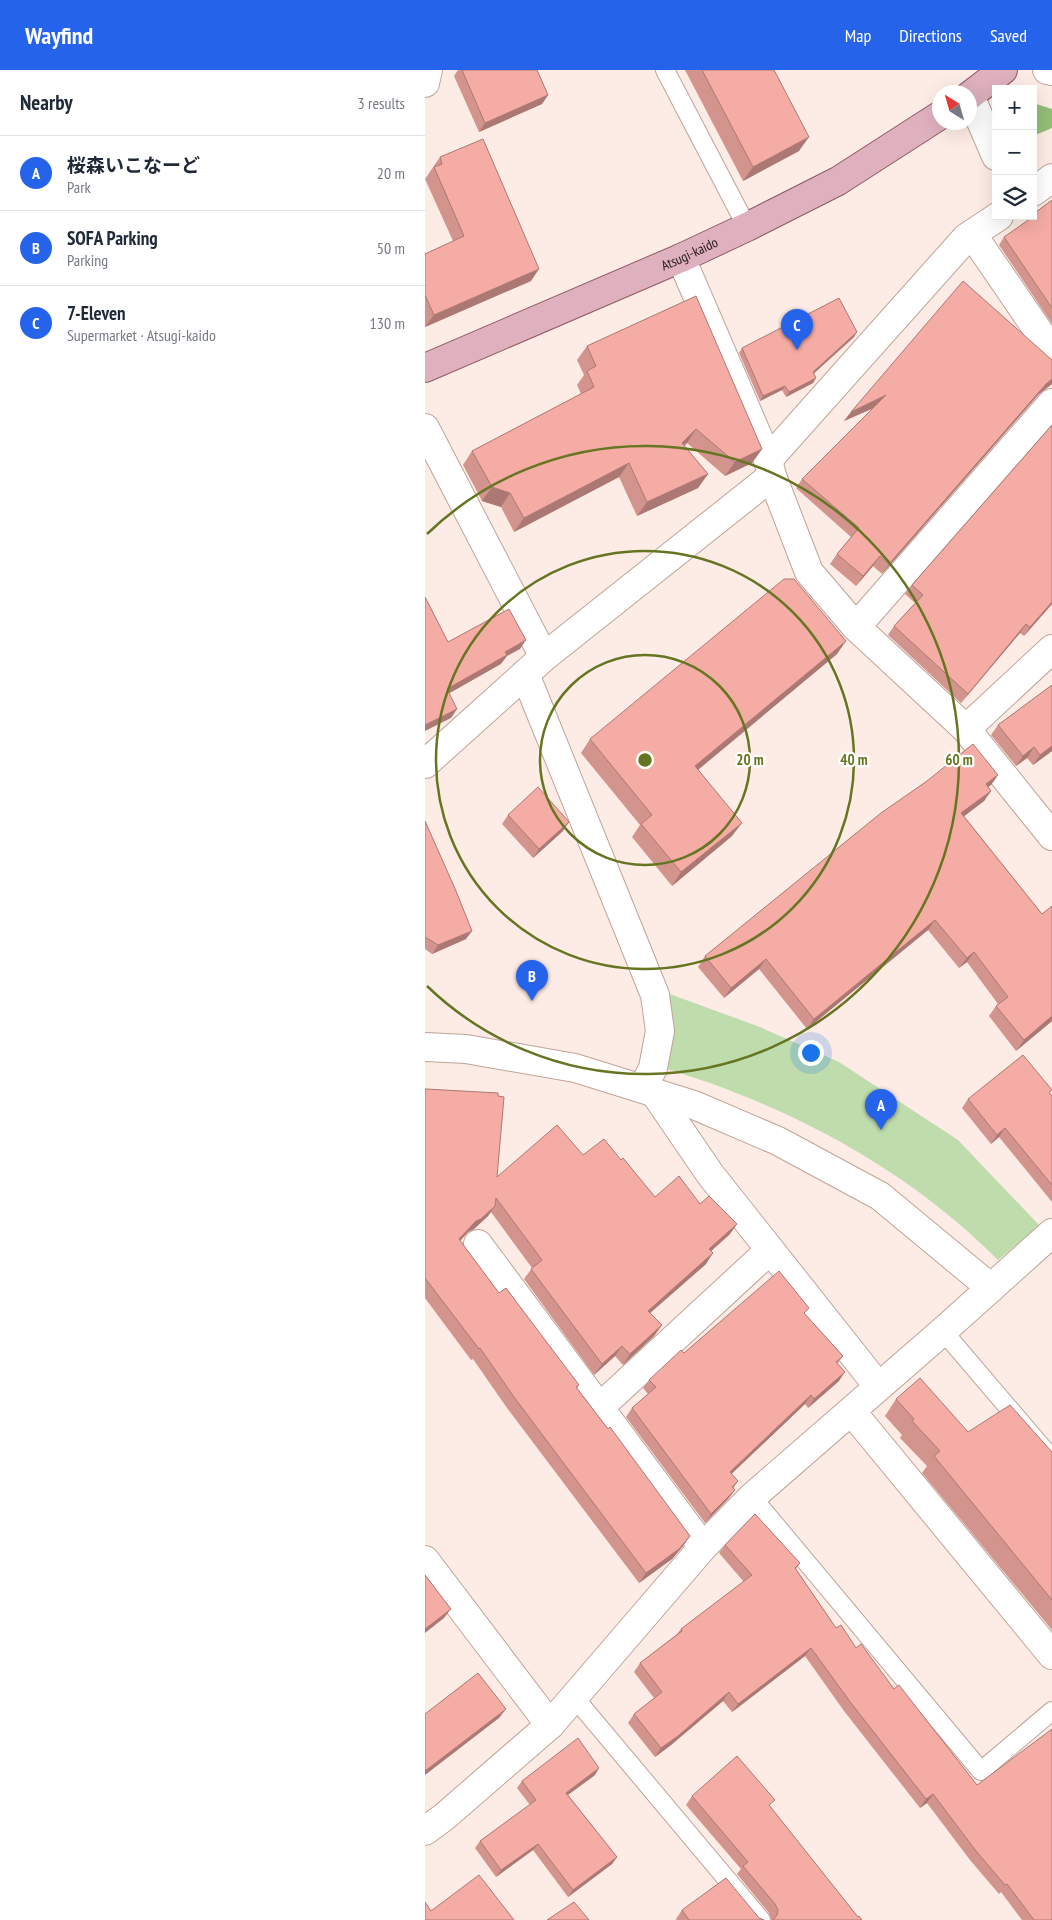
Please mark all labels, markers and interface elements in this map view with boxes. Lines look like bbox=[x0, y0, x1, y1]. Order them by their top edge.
text: Wayfind bbox=[25, 20, 93, 51]
text: Map bbox=[845, 24, 871, 47]
text: Directions bbox=[899, 24, 962, 47]
text: Saved bbox=[990, 24, 1027, 47]
north arrow bbox=[932, 85, 977, 130]
map controls bbox=[992, 85, 1037, 220]
button: + bbox=[992, 85, 1037, 130]
text: Nearby bbox=[20, 89, 73, 116]
text: 3 results bbox=[358, 93, 405, 113]
button: − bbox=[992, 130, 1037, 175]
text: 桜森いこなーど bbox=[67, 153, 200, 177]
text: A bbox=[32, 163, 40, 183]
text: 20 m bbox=[377, 163, 405, 183]
button: layers bbox=[992, 175, 1037, 220]
text: Park bbox=[67, 177, 91, 197]
text: SOFA Parking bbox=[67, 226, 158, 250]
street label: Atsugi-kaido bbox=[658, 233, 721, 275]
text: B bbox=[32, 238, 40, 258]
text: 50 m bbox=[377, 238, 405, 258]
text: Parking bbox=[67, 250, 108, 270]
text: 7-Eleven bbox=[67, 301, 126, 325]
pin: C bbox=[781, 309, 813, 350]
text: C bbox=[32, 313, 40, 333]
text: 130 m bbox=[370, 313, 405, 333]
text: Supermarket · Atsugi-kaido bbox=[67, 325, 216, 345]
text: 20 m bbox=[736, 750, 764, 769]
text: 40 m bbox=[840, 750, 868, 769]
text: 60 m bbox=[945, 750, 973, 769]
centre of rings bbox=[636, 751, 654, 769]
pin: B bbox=[516, 960, 548, 1001]
your location bbox=[798, 1040, 824, 1066]
pin: A bbox=[865, 1089, 897, 1130]

